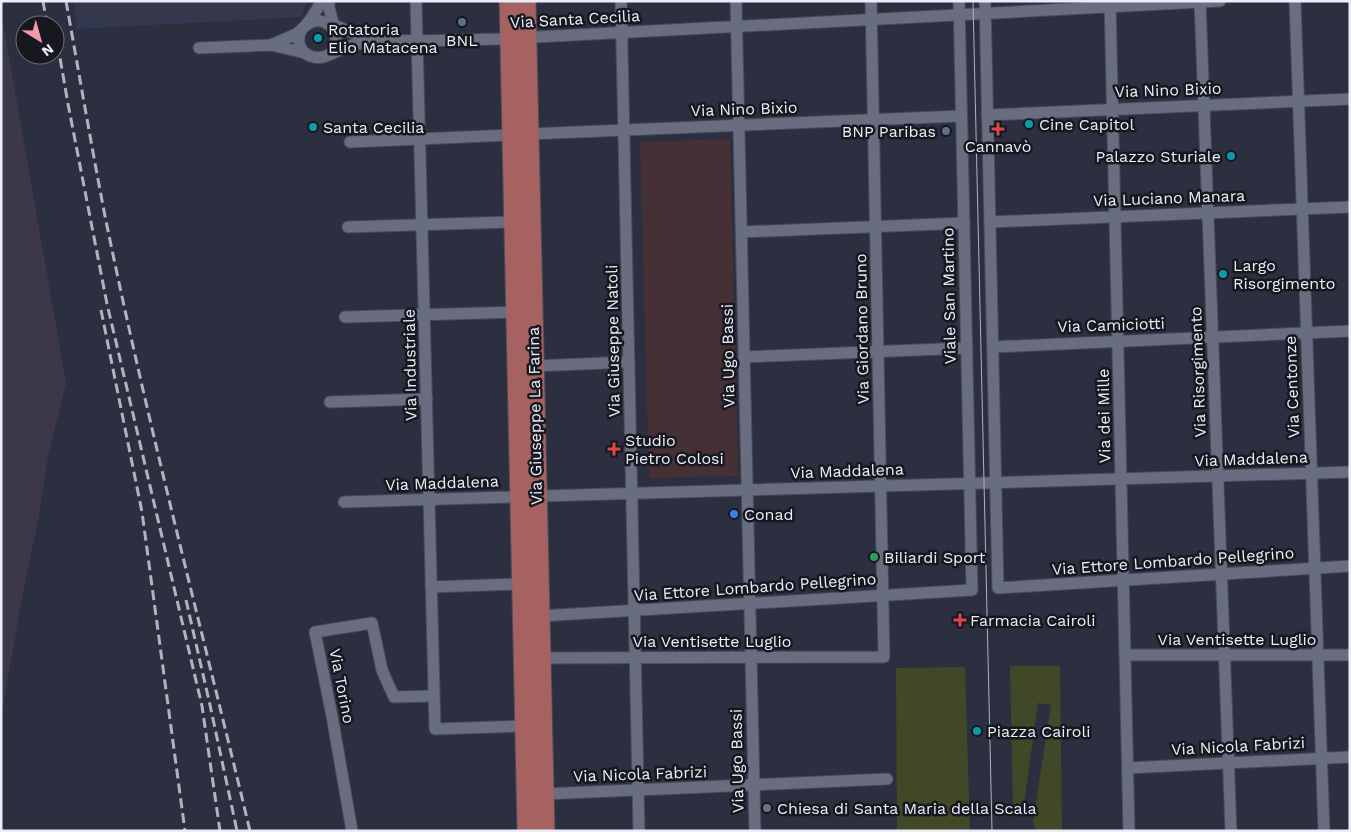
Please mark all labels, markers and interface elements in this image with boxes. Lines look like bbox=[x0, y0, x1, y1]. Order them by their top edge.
street label: Via Santa Cecilia bbox=[509, 6, 641, 32]
north arrow bbox=[15, 15, 65, 65]
marker: BNL bbox=[456, 16, 468, 28]
place label: Rotatoria Elio Matacena bbox=[328, 20, 438, 57]
place label: BNL bbox=[446, 31, 478, 50]
marker: Rotatoria Elio Matacena bbox=[312, 32, 324, 44]
text: N bbox=[39, 41, 57, 60]
street label: Via Nino Bixio bbox=[1114, 79, 1222, 101]
street label: Via Nino Bixio bbox=[690, 98, 798, 120]
place label: Cine Capitol bbox=[1039, 115, 1134, 134]
place label: Santa Cecilia bbox=[323, 118, 424, 137]
marker: Cine Capitol bbox=[1023, 118, 1035, 130]
marker: Santa Cecilia bbox=[307, 121, 319, 133]
place label: BNP Paribas bbox=[842, 122, 936, 141]
marker: Cannavò bbox=[992, 123, 1004, 135]
marker: BNP Paribas bbox=[940, 125, 952, 137]
place label: Cannavò bbox=[965, 137, 1031, 156]
place label: Palazzo Sturiale bbox=[1095, 147, 1221, 166]
marker: Palazzo Sturiale bbox=[1225, 150, 1237, 162]
street label: Via Luciano Manara bbox=[1093, 186, 1245, 210]
street label: Viale San Martino bbox=[938, 227, 960, 365]
street label: Via Giordano Bruno bbox=[851, 253, 873, 405]
place label: Largo Risorgimento bbox=[1233, 256, 1335, 293]
street label: Via Giuseppe Natoli bbox=[602, 264, 624, 418]
marker: Largo Risorgimento bbox=[1217, 268, 1229, 280]
street label: Via Ugo Bassi bbox=[718, 304, 738, 408]
street label: Via Risorgimento bbox=[1186, 306, 1210, 438]
street label: Via Industriale bbox=[400, 309, 420, 421]
street label: Via Camiciotti bbox=[1057, 314, 1165, 336]
street label: Via Giuseppe La Farina bbox=[524, 327, 546, 505]
street label: Via Centonze bbox=[1281, 335, 1303, 439]
street label: Via dei Mille bbox=[1094, 368, 1114, 464]
place label: Studio Pietro Colosi bbox=[625, 431, 724, 468]
marker: Studio Pietro Colosi bbox=[607, 442, 621, 456]
street label: Via Maddalena bbox=[1194, 448, 1308, 470]
street label: Via Maddalena bbox=[790, 460, 904, 482]
street label: Via Maddalena bbox=[385, 472, 499, 494]
place label: Conad bbox=[744, 505, 794, 524]
marker: Conad bbox=[728, 508, 740, 520]
street label: Via Ettore Lombardo Pellegrino bbox=[1051, 543, 1295, 579]
place label: Biliardi Sport bbox=[884, 548, 986, 567]
marker: Biliardi Sport bbox=[868, 551, 880, 563]
street label: Via Ettore Lombardo Pellegrino bbox=[633, 569, 877, 605]
place label: Farmacia Cairoli bbox=[970, 611, 1096, 630]
marker: Farmacia Cairoli bbox=[954, 614, 966, 626]
street label: Via Ventisette Luglio bbox=[1158, 630, 1316, 649]
street label: Via Ventisette Luglio bbox=[633, 632, 791, 651]
street label: Via Torino bbox=[325, 647, 359, 725]
street label: Via Ugo Bassi bbox=[727, 709, 747, 813]
place label: Piazza Cairoli bbox=[987, 722, 1091, 741]
marker: Piazza Cairoli bbox=[971, 725, 983, 737]
street label: Via Nicola Fabrizi bbox=[1171, 733, 1305, 759]
street label: Via Nicola Fabrizi bbox=[573, 762, 707, 786]
place label: Chiesa di Santa Maria della Scala bbox=[777, 799, 1036, 818]
marker: Chiesa di Santa Maria della Scala bbox=[761, 802, 773, 814]

